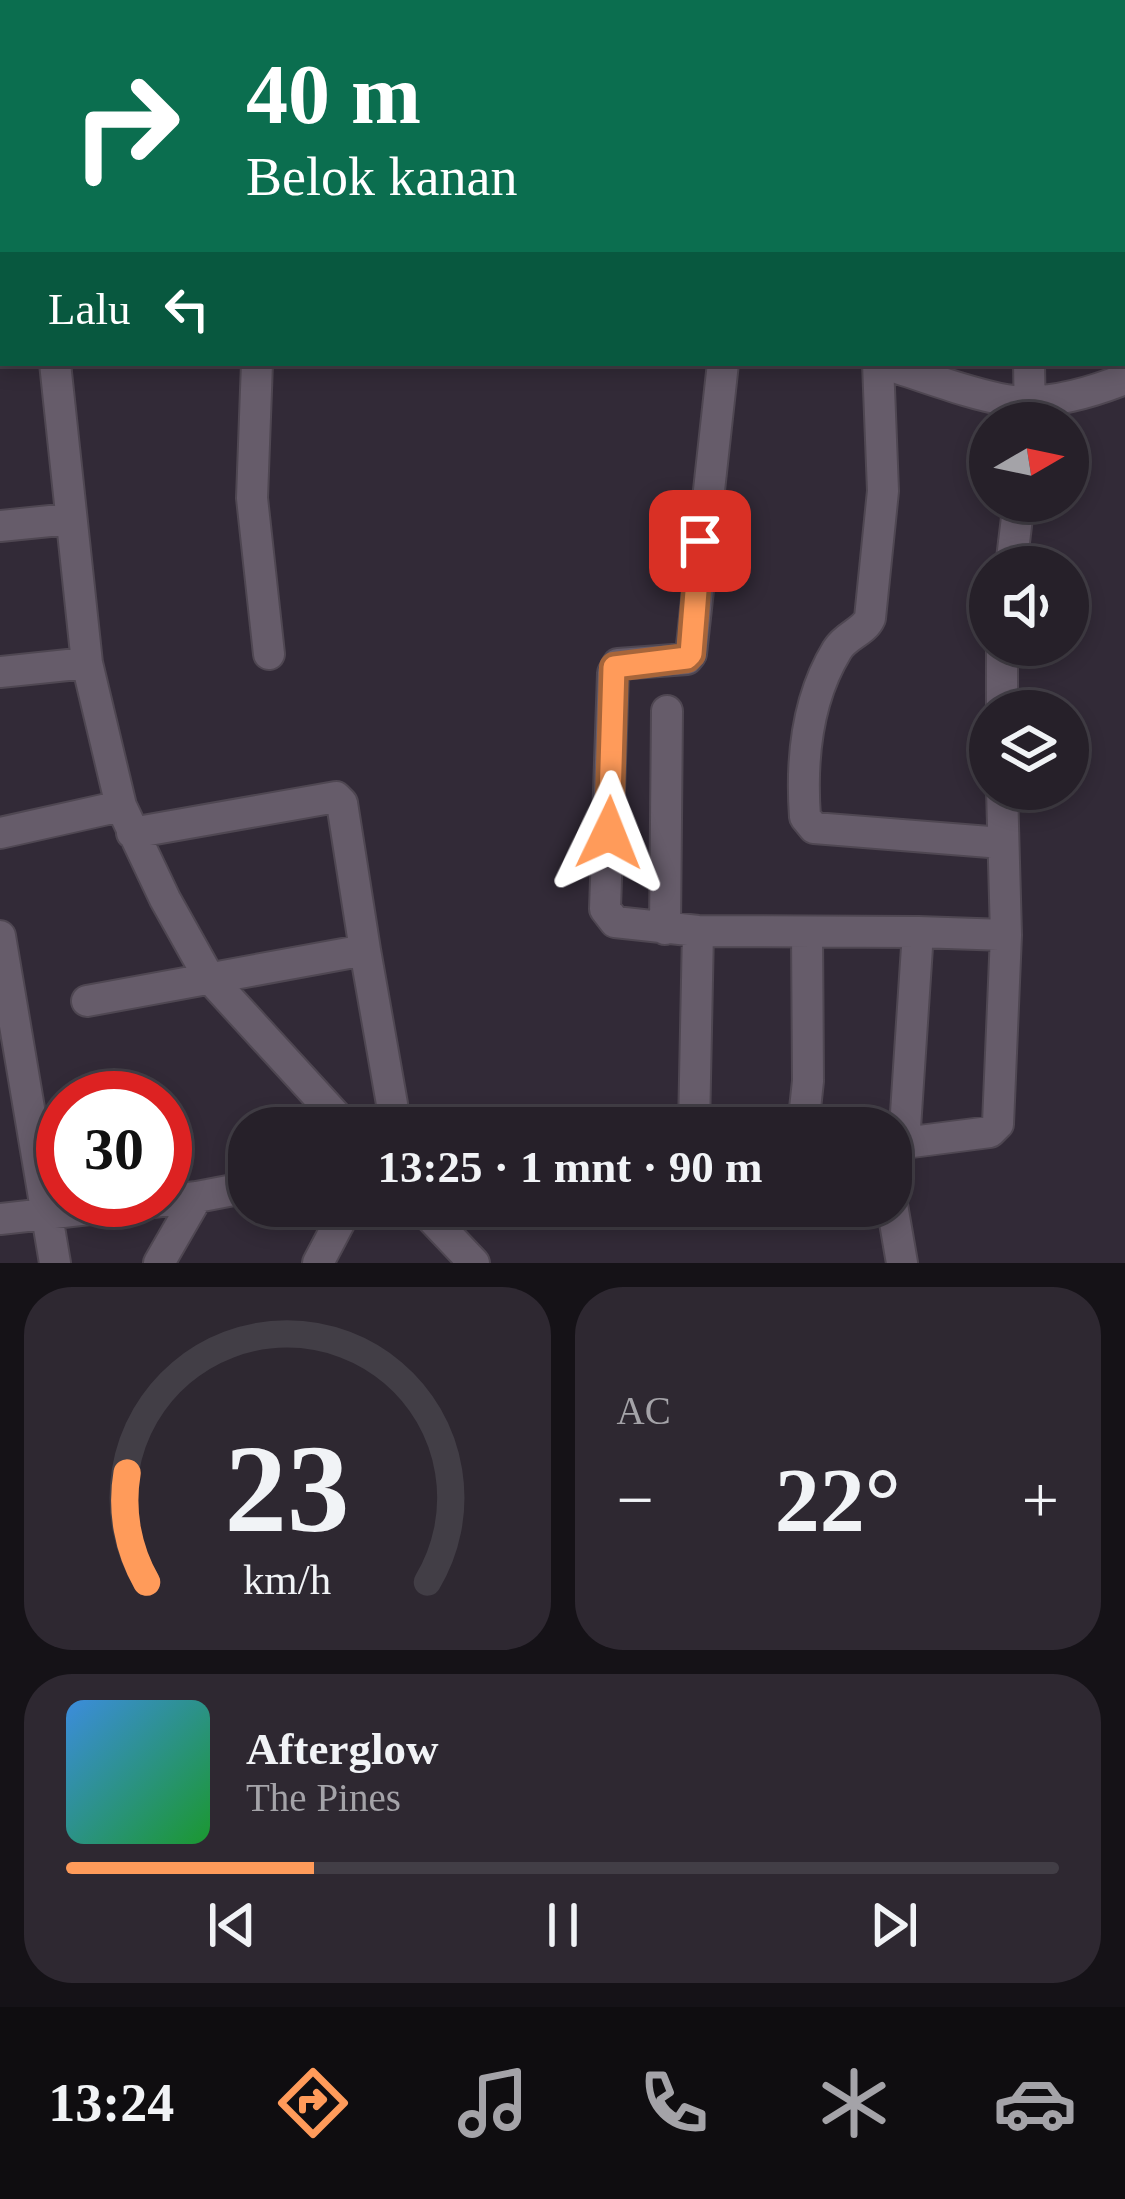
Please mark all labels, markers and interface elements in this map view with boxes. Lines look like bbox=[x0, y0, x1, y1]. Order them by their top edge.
icon: right bbox=[48, 48, 204, 204]
text: 40 m bbox=[246, 48, 421, 141]
text: Belok kanan bbox=[246, 147, 517, 207]
icon: left bbox=[154, 276, 220, 342]
text: Lalu bbox=[48, 284, 130, 334]
north arrow bbox=[969, 402, 1089, 522]
map controls bbox=[969, 402, 1089, 810]
pin bbox=[649, 490, 751, 592]
icon: arrive bbox=[667, 508, 733, 574]
button: sound bbox=[969, 546, 1089, 666]
button: layers bbox=[969, 690, 1089, 810]
position arrow bbox=[546, 770, 672, 896]
speed limit sign: 30 bbox=[36, 1071, 192, 1227]
text: 13:25 · 1 mnt · 90 m bbox=[378, 1142, 762, 1192]
text: AC bbox=[617, 1389, 671, 1432]
text: 23 bbox=[225, 1420, 350, 1558]
text: 22° bbox=[775, 1451, 901, 1550]
text: − bbox=[617, 1463, 654, 1536]
text: + bbox=[1022, 1463, 1059, 1536]
text: km/h bbox=[243, 1555, 331, 1602]
text: Afterglow bbox=[246, 1724, 438, 1774]
text: The Pines bbox=[246, 1776, 401, 1819]
icon: previous bbox=[199, 1892, 265, 1958]
icon: pause bbox=[530, 1892, 596, 1958]
icon: next bbox=[861, 1892, 927, 1958]
icon: directions bbox=[271, 2061, 355, 2145]
icon: music bbox=[451, 2061, 535, 2145]
icon: phone bbox=[632, 2061, 716, 2145]
icon: climate bbox=[812, 2061, 896, 2145]
icon: car bbox=[993, 2061, 1077, 2145]
text: 13:24 bbox=[48, 2073, 174, 2133]

